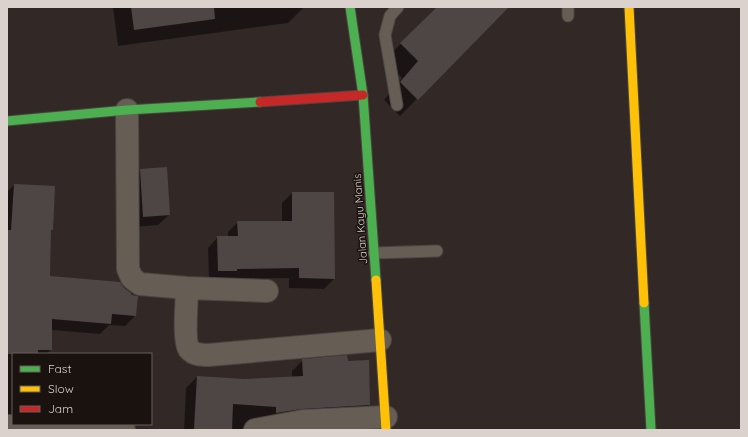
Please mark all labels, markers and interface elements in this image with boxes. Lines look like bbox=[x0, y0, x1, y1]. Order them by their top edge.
street label: Jalan Kayu Manis bbox=[350, 173, 370, 265]
legend bbox=[12, 353, 152, 425]
text: Fast bbox=[48, 361, 72, 376]
text: Slow bbox=[48, 381, 74, 396]
text: Jam bbox=[48, 401, 73, 416]

